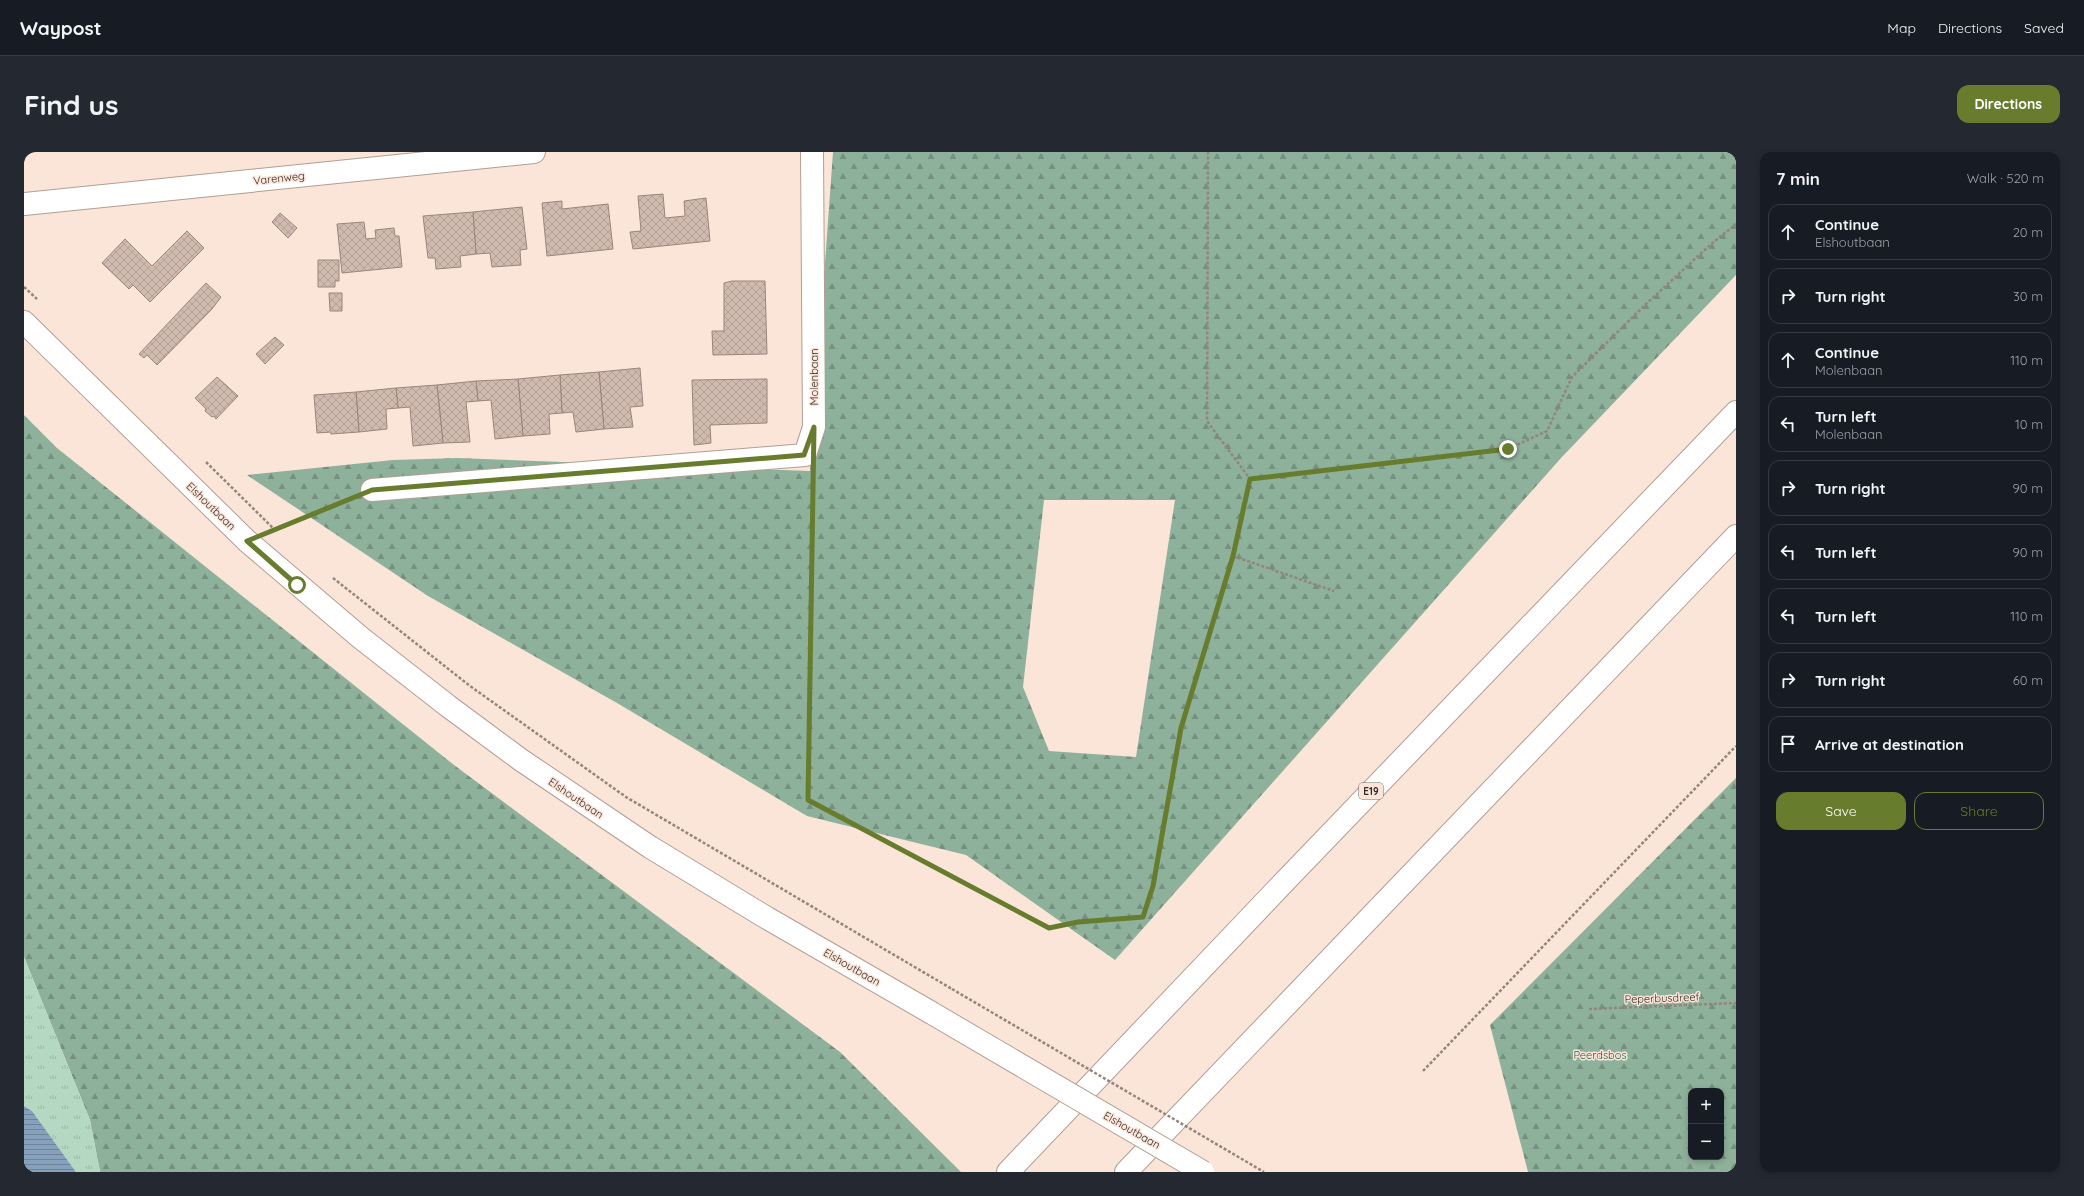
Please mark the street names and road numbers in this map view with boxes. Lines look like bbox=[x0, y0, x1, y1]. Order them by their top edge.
street label: Varenweg bbox=[253, 168, 305, 188]
street label: Molenbaan bbox=[807, 348, 821, 406]
street label: Elshoutbaan bbox=[183, 479, 239, 533]
street label: Elshoutbaan bbox=[546, 774, 606, 822]
road number: E19 bbox=[1359, 783, 1383, 799]
street label: Elshoutbaan bbox=[821, 945, 883, 989]
street label: Peperbusdreef bbox=[1624, 990, 1700, 1006]
street label: Elshoutbaan bbox=[1101, 1108, 1163, 1152]

